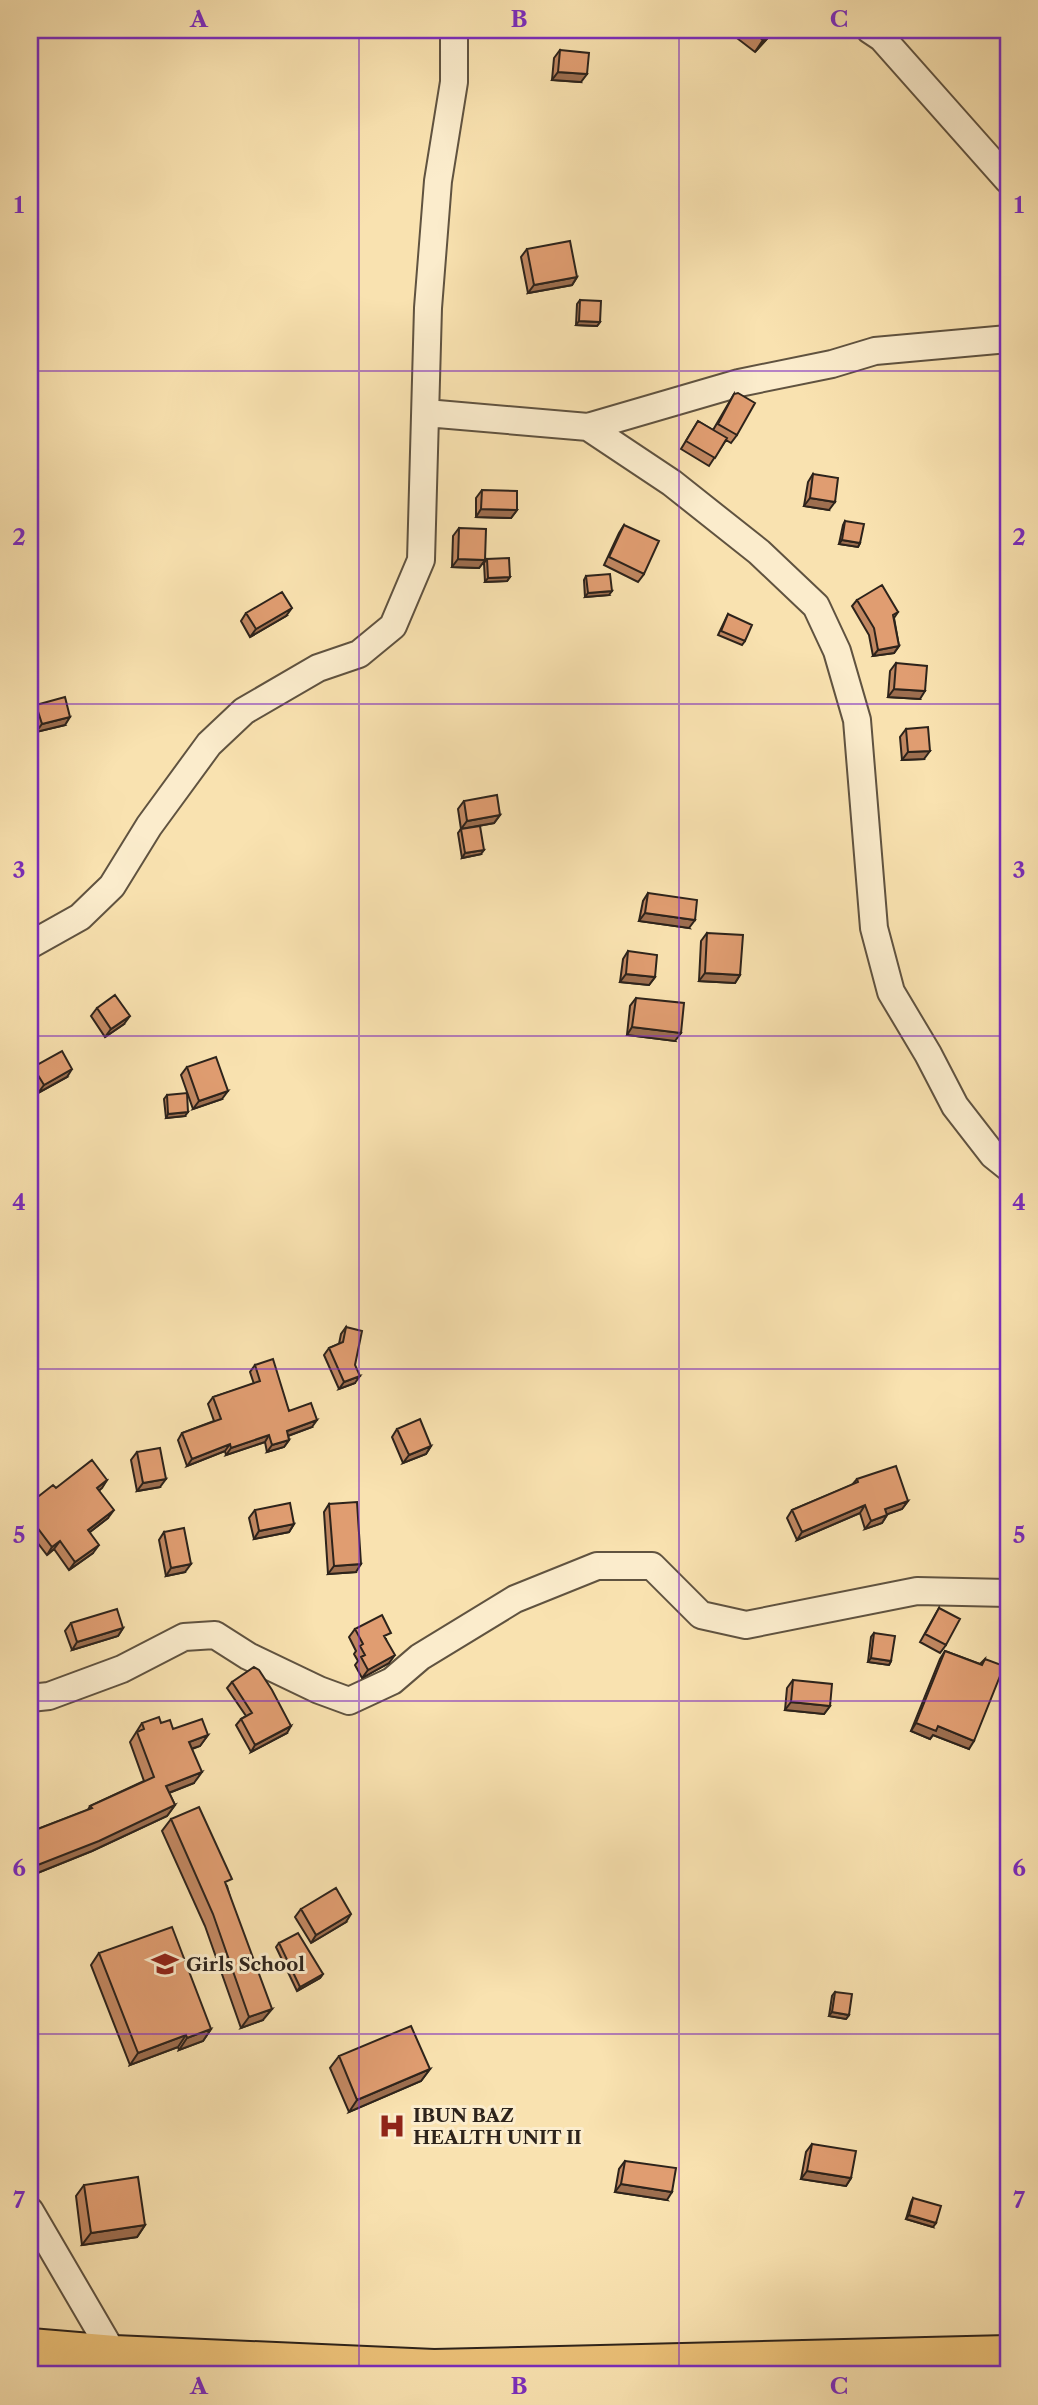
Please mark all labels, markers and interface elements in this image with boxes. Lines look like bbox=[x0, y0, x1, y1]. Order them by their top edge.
text: A bbox=[189, 5, 209, 33]
text: B bbox=[510, 5, 528, 33]
text: C bbox=[830, 5, 848, 33]
text: 1 bbox=[14, 191, 25, 219]
text: 1 bbox=[1014, 191, 1025, 219]
text: 2 bbox=[12, 523, 26, 551]
text: 2 bbox=[1012, 523, 1026, 551]
text: 3 bbox=[13, 856, 26, 884]
text: 3 bbox=[1013, 856, 1026, 884]
text: 4 bbox=[12, 1188, 26, 1216]
text: 4 bbox=[1012, 1188, 1026, 1216]
text: 5 bbox=[13, 1521, 25, 1549]
text: 5 bbox=[1013, 1521, 1025, 1549]
text: 6 bbox=[12, 1854, 26, 1882]
text: 6 bbox=[1012, 1854, 1026, 1882]
school or university icon: Girls School bbox=[150, 1949, 180, 1979]
place label: Girls School bbox=[186, 1953, 305, 1976]
place label: IBUN BAZ HEALTH UNIT II bbox=[413, 2104, 582, 2149]
hospital icon: IBUN BAZ HEALTH UNIT II bbox=[377, 2111, 407, 2141]
text: 7 bbox=[13, 2186, 25, 2214]
text: 7 bbox=[1013, 2186, 1025, 2214]
text: A bbox=[189, 2372, 209, 2400]
text: B bbox=[510, 2372, 528, 2400]
text: C bbox=[830, 2372, 848, 2400]

